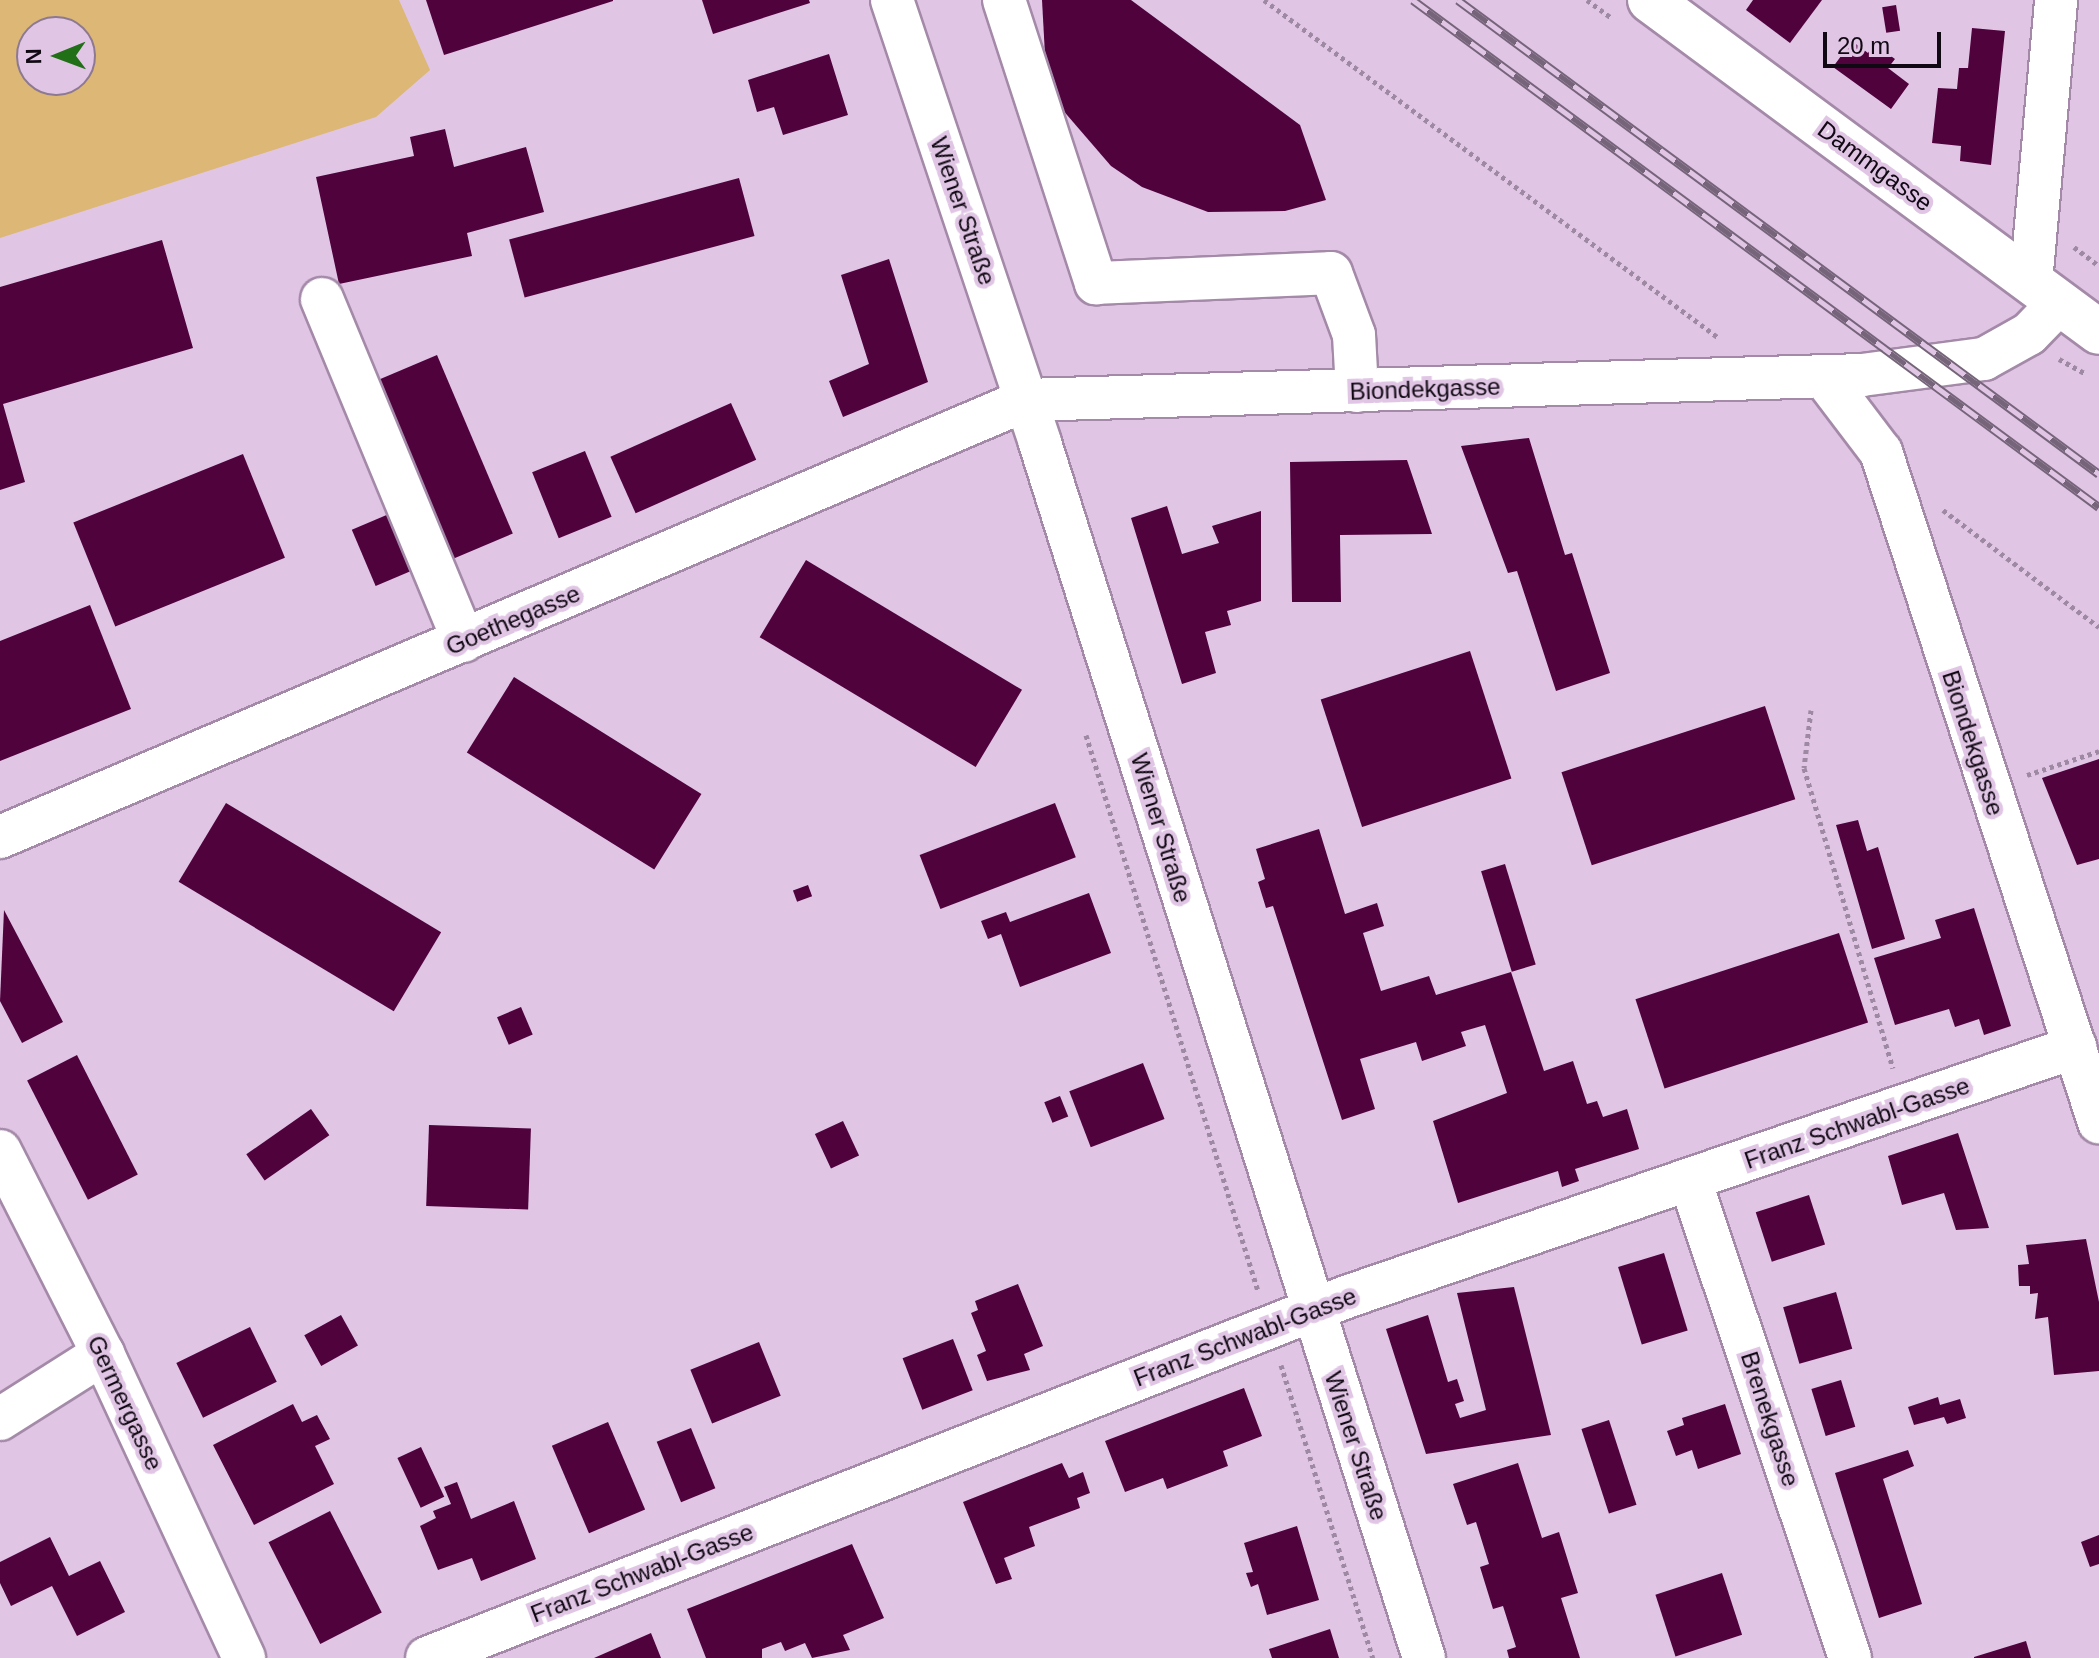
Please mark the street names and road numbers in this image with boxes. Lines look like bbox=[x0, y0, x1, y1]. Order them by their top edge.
street label: Dammgasse bbox=[1812, 115, 1938, 217]
street label: Wiener Straße bbox=[924, 133, 1002, 289]
street label: Biondekgasse bbox=[1349, 372, 1501, 406]
street label: Goethegasse bbox=[442, 579, 584, 661]
street label: Biondekgasse bbox=[1936, 667, 2010, 819]
street label: Wiener Straße bbox=[1125, 750, 1197, 906]
street label: Franz Schwabl-Gasse bbox=[1741, 1071, 1973, 1175]
street label: Franz Schwabl-Gasse bbox=[1130, 1281, 1360, 1393]
street label: Germergasse bbox=[81, 1331, 169, 1475]
street label: Brenekgasse bbox=[1735, 1348, 1805, 1490]
street label: Wiener Straße bbox=[1318, 1368, 1394, 1524]
street label: Franz Schwabl-Gasse bbox=[527, 1517, 757, 1629]

